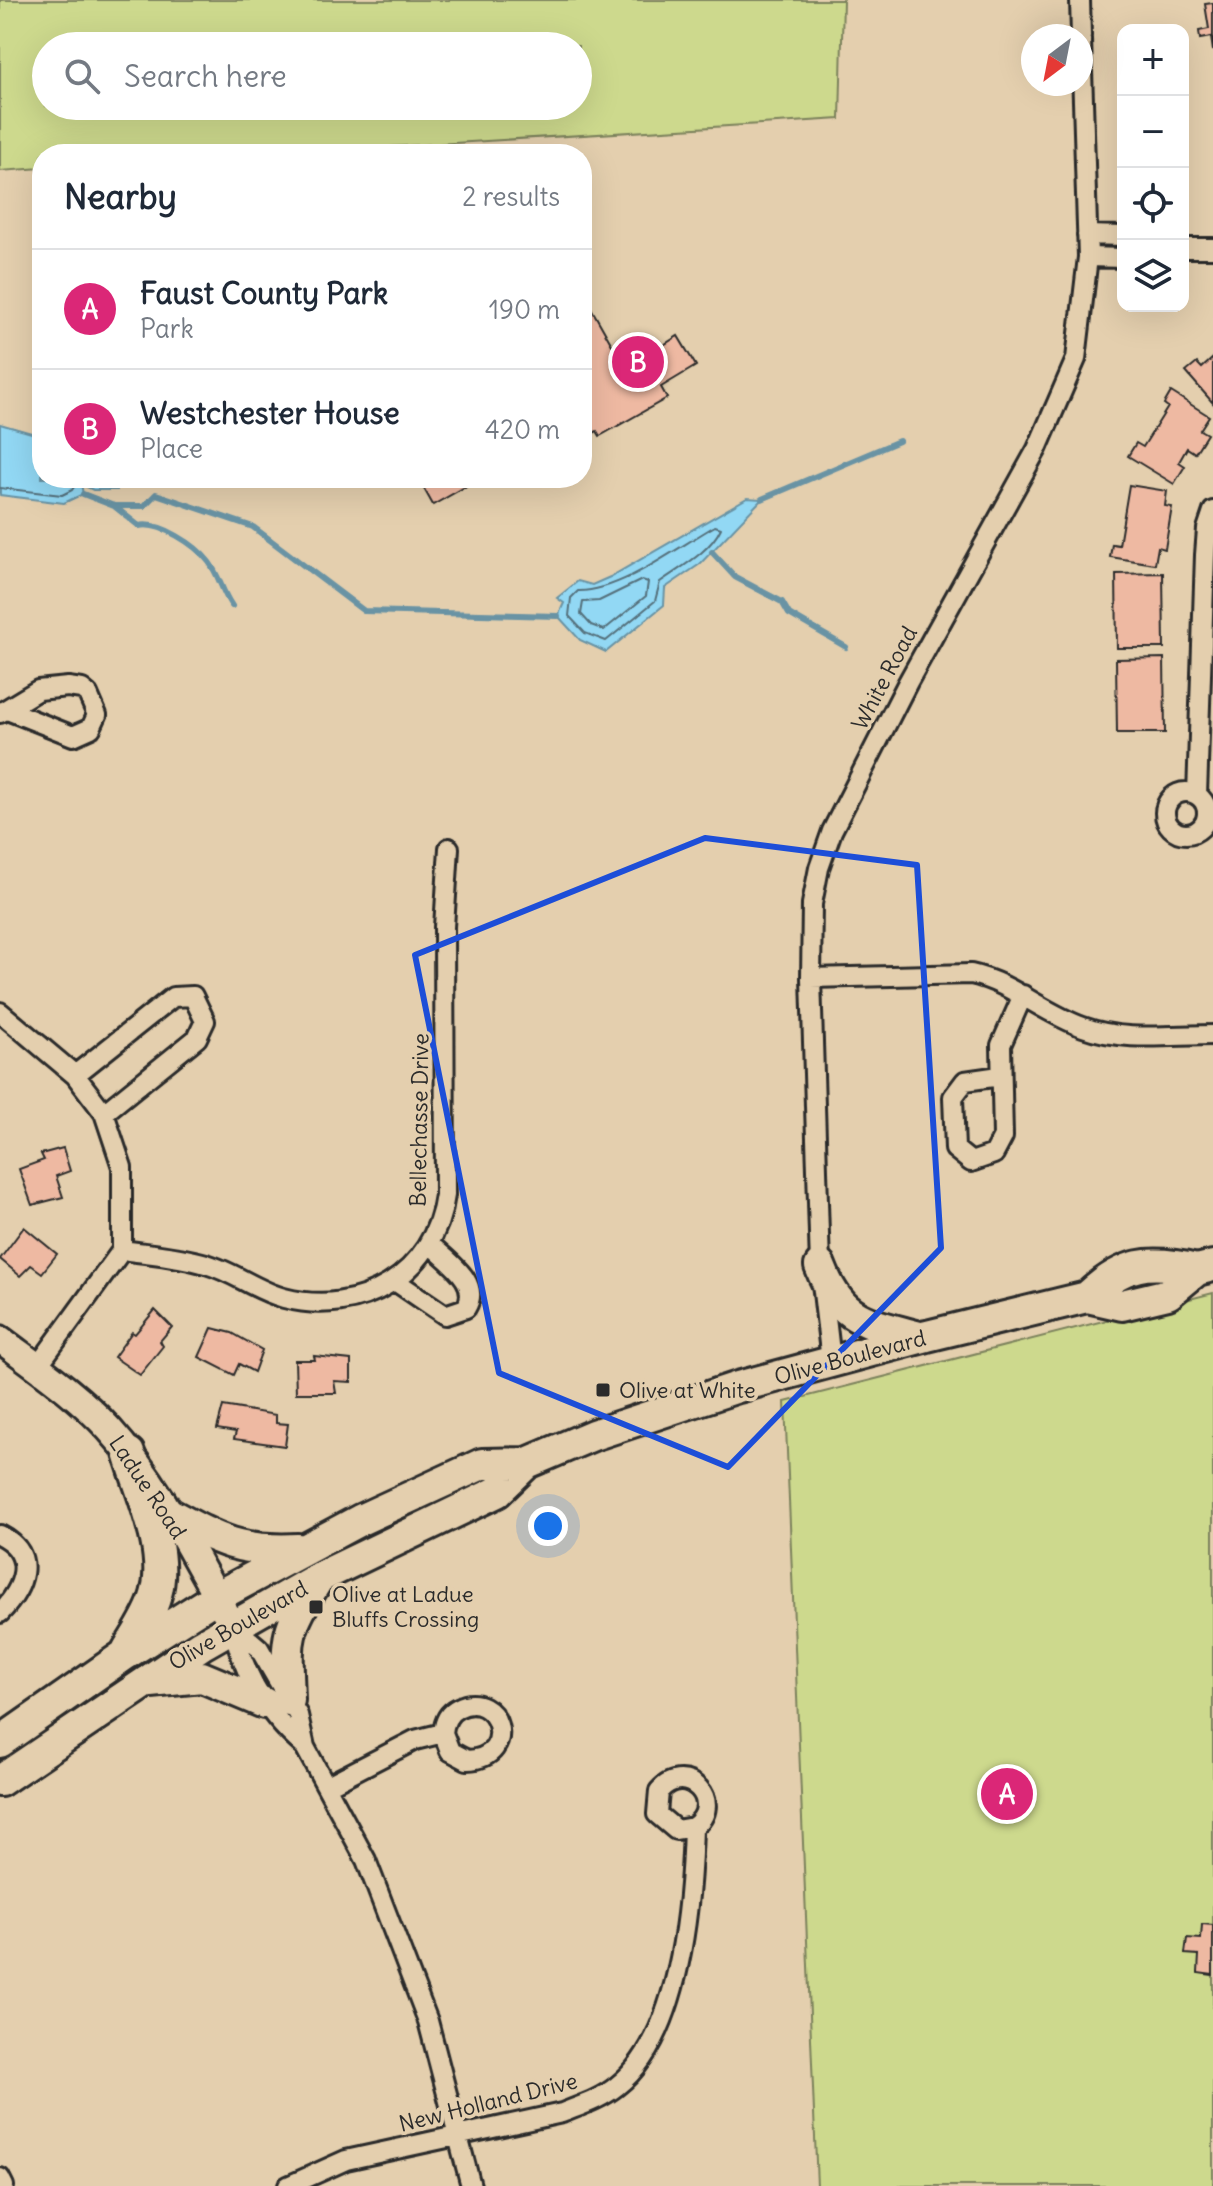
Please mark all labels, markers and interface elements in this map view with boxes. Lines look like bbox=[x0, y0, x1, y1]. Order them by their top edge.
north arrow bbox=[1021, 24, 1093, 96]
map controls bbox=[1117, 24, 1189, 312]
button: + bbox=[1117, 24, 1189, 96]
search box bbox=[32, 32, 592, 120]
icon: search bbox=[60, 54, 104, 98]
text: Search here bbox=[124, 57, 287, 95]
button: − bbox=[1117, 96, 1189, 168]
button: locate bbox=[1117, 168, 1189, 240]
text: Nearby bbox=[64, 175, 177, 218]
text: 2 results bbox=[462, 180, 560, 213]
button: layers bbox=[1117, 240, 1189, 312]
text: Faust County Park bbox=[140, 274, 388, 312]
text: A bbox=[82, 293, 98, 326]
text: 190 m bbox=[489, 293, 560, 326]
text: Park bbox=[140, 312, 194, 345]
pin: B bbox=[612, 332, 664, 392]
text: Westchester House bbox=[140, 394, 400, 432]
text: B bbox=[81, 413, 99, 446]
text: 420 m bbox=[485, 413, 560, 446]
text: Place bbox=[140, 432, 203, 465]
street label: White Road bbox=[845, 621, 923, 735]
street label: Bellechasse Drive bbox=[403, 1033, 435, 1207]
street label: Olive Boulevard bbox=[771, 1323, 929, 1391]
place label: Olive at White bbox=[619, 1376, 756, 1404]
marker: Olive at White bbox=[594, 1381, 612, 1399]
street label: Ladue Road bbox=[103, 1430, 193, 1544]
your location bbox=[528, 1506, 568, 1546]
street label: Olive Boulevard bbox=[164, 1574, 313, 1676]
place label: Olive at Ladue Bluffs Crossing bbox=[332, 1580, 479, 1633]
marker: Olive at Ladue Bluffs Crossing bbox=[307, 1598, 325, 1616]
pin: A bbox=[981, 1764, 1033, 1824]
street label: New Holland Drive bbox=[396, 2066, 580, 2138]

